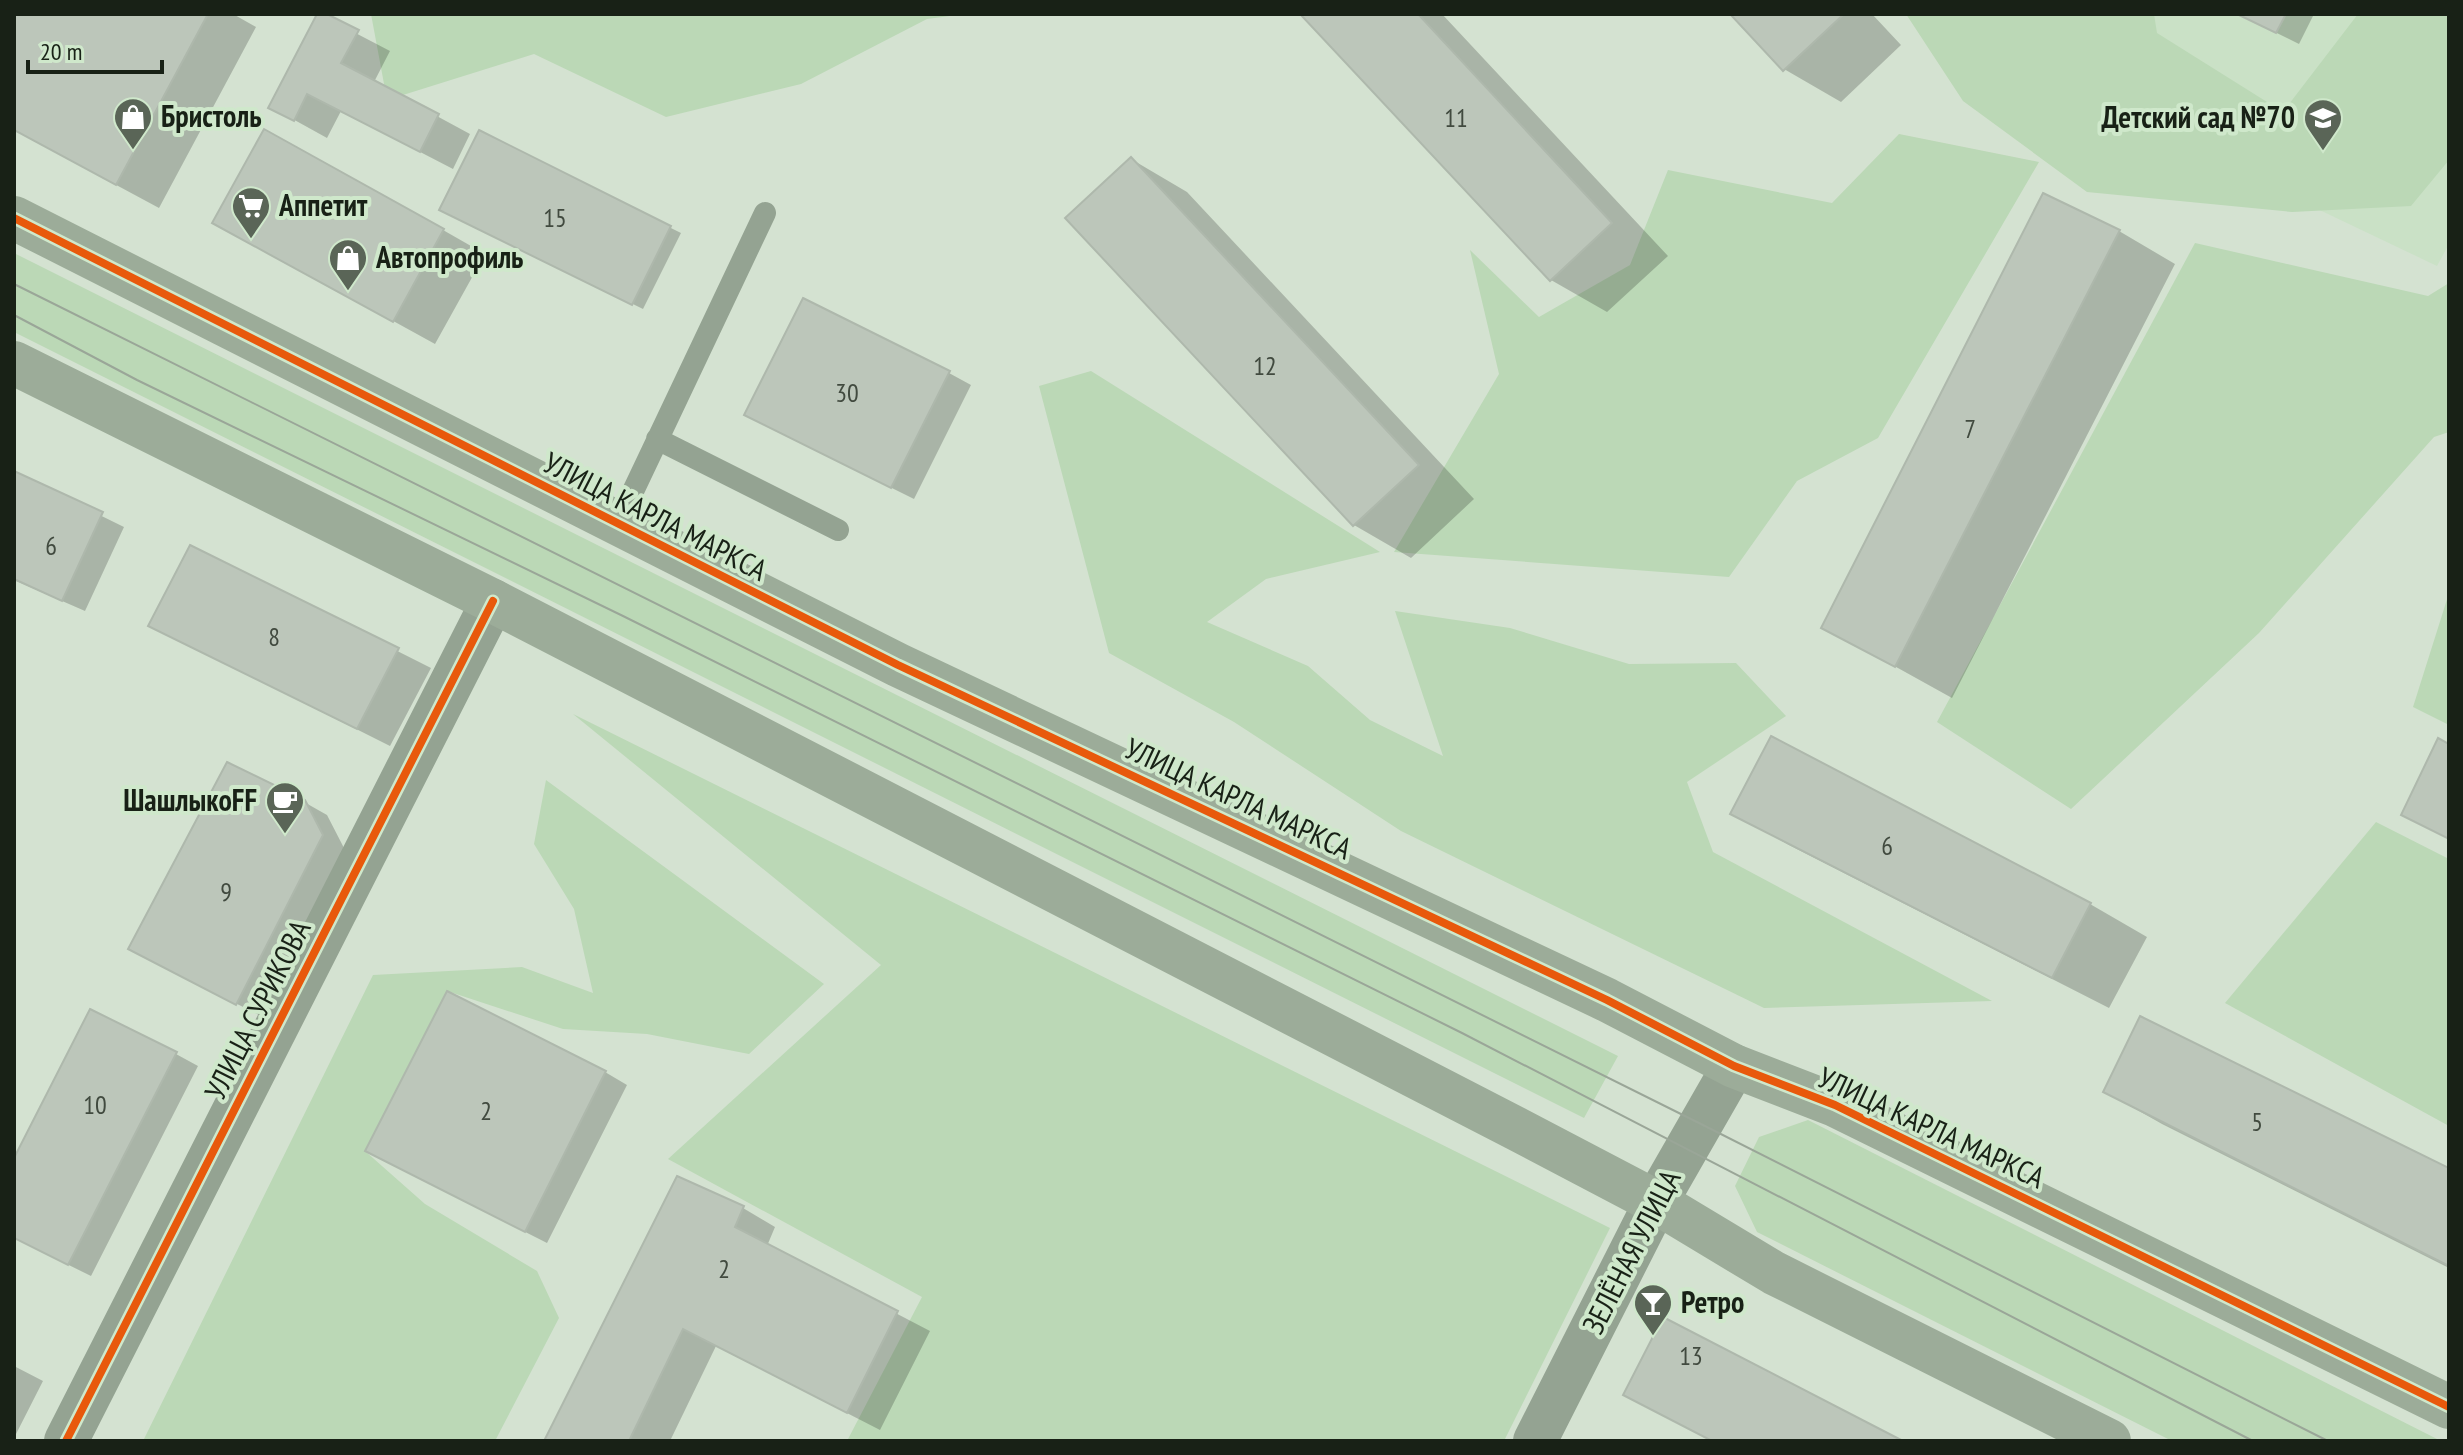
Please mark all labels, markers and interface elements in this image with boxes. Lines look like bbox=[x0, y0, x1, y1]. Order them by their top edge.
scale bar bbox=[28, 24, 162, 74]
text: 20 m bbox=[40, 36, 82, 67]
shop icon: Бристоль bbox=[112, 96, 154, 151]
place label: Бристоль bbox=[161, 96, 262, 135]
place label: Детский сад №70 bbox=[2101, 97, 2295, 136]
school or university icon: Детский сад №70 bbox=[2302, 97, 2344, 152]
house number: 11 bbox=[1444, 101, 1468, 134]
supermarket icon: Аппетит bbox=[230, 185, 272, 240]
place label: Аппетит bbox=[278, 185, 368, 224]
house number: 15 bbox=[543, 201, 567, 234]
shop icon: Автопрофиль bbox=[327, 237, 369, 292]
place label: Автопрофиль bbox=[375, 237, 523, 276]
house number: 12 bbox=[1253, 349, 1277, 382]
house number: 30 bbox=[835, 376, 859, 409]
house number: 7 bbox=[1964, 412, 1976, 445]
street label: УЛИЦА КАРЛА МАРКСА bbox=[537, 442, 775, 589]
house number: 6 bbox=[45, 529, 57, 562]
house number: 8 bbox=[268, 620, 280, 653]
street label: УЛИЦА КАРЛА МАРКСА bbox=[1119, 728, 1359, 868]
place label: ШашлыкoFF bbox=[123, 780, 257, 819]
cafe icon: ШашлыкoFF bbox=[264, 780, 306, 835]
house number: 6 bbox=[1881, 829, 1893, 862]
house number: 9 bbox=[220, 875, 232, 908]
street label: УЛИЦА СУРИКОВА bbox=[195, 912, 319, 1106]
street label: УЛИЦА КАРЛА МАРКСА bbox=[1812, 1057, 2052, 1197]
house number: 10 bbox=[83, 1088, 107, 1121]
house number: 2 bbox=[480, 1094, 492, 1127]
house number: 5 bbox=[2251, 1105, 2263, 1138]
street label: ЗЕЛЁНАЯ УЛИЦА bbox=[1573, 1162, 1689, 1340]
house number: 2 bbox=[718, 1252, 730, 1285]
bar icon: Ретро bbox=[1632, 1282, 1674, 1337]
place label: Ретро bbox=[1681, 1282, 1744, 1321]
house number: 13 bbox=[1679, 1339, 1703, 1372]

